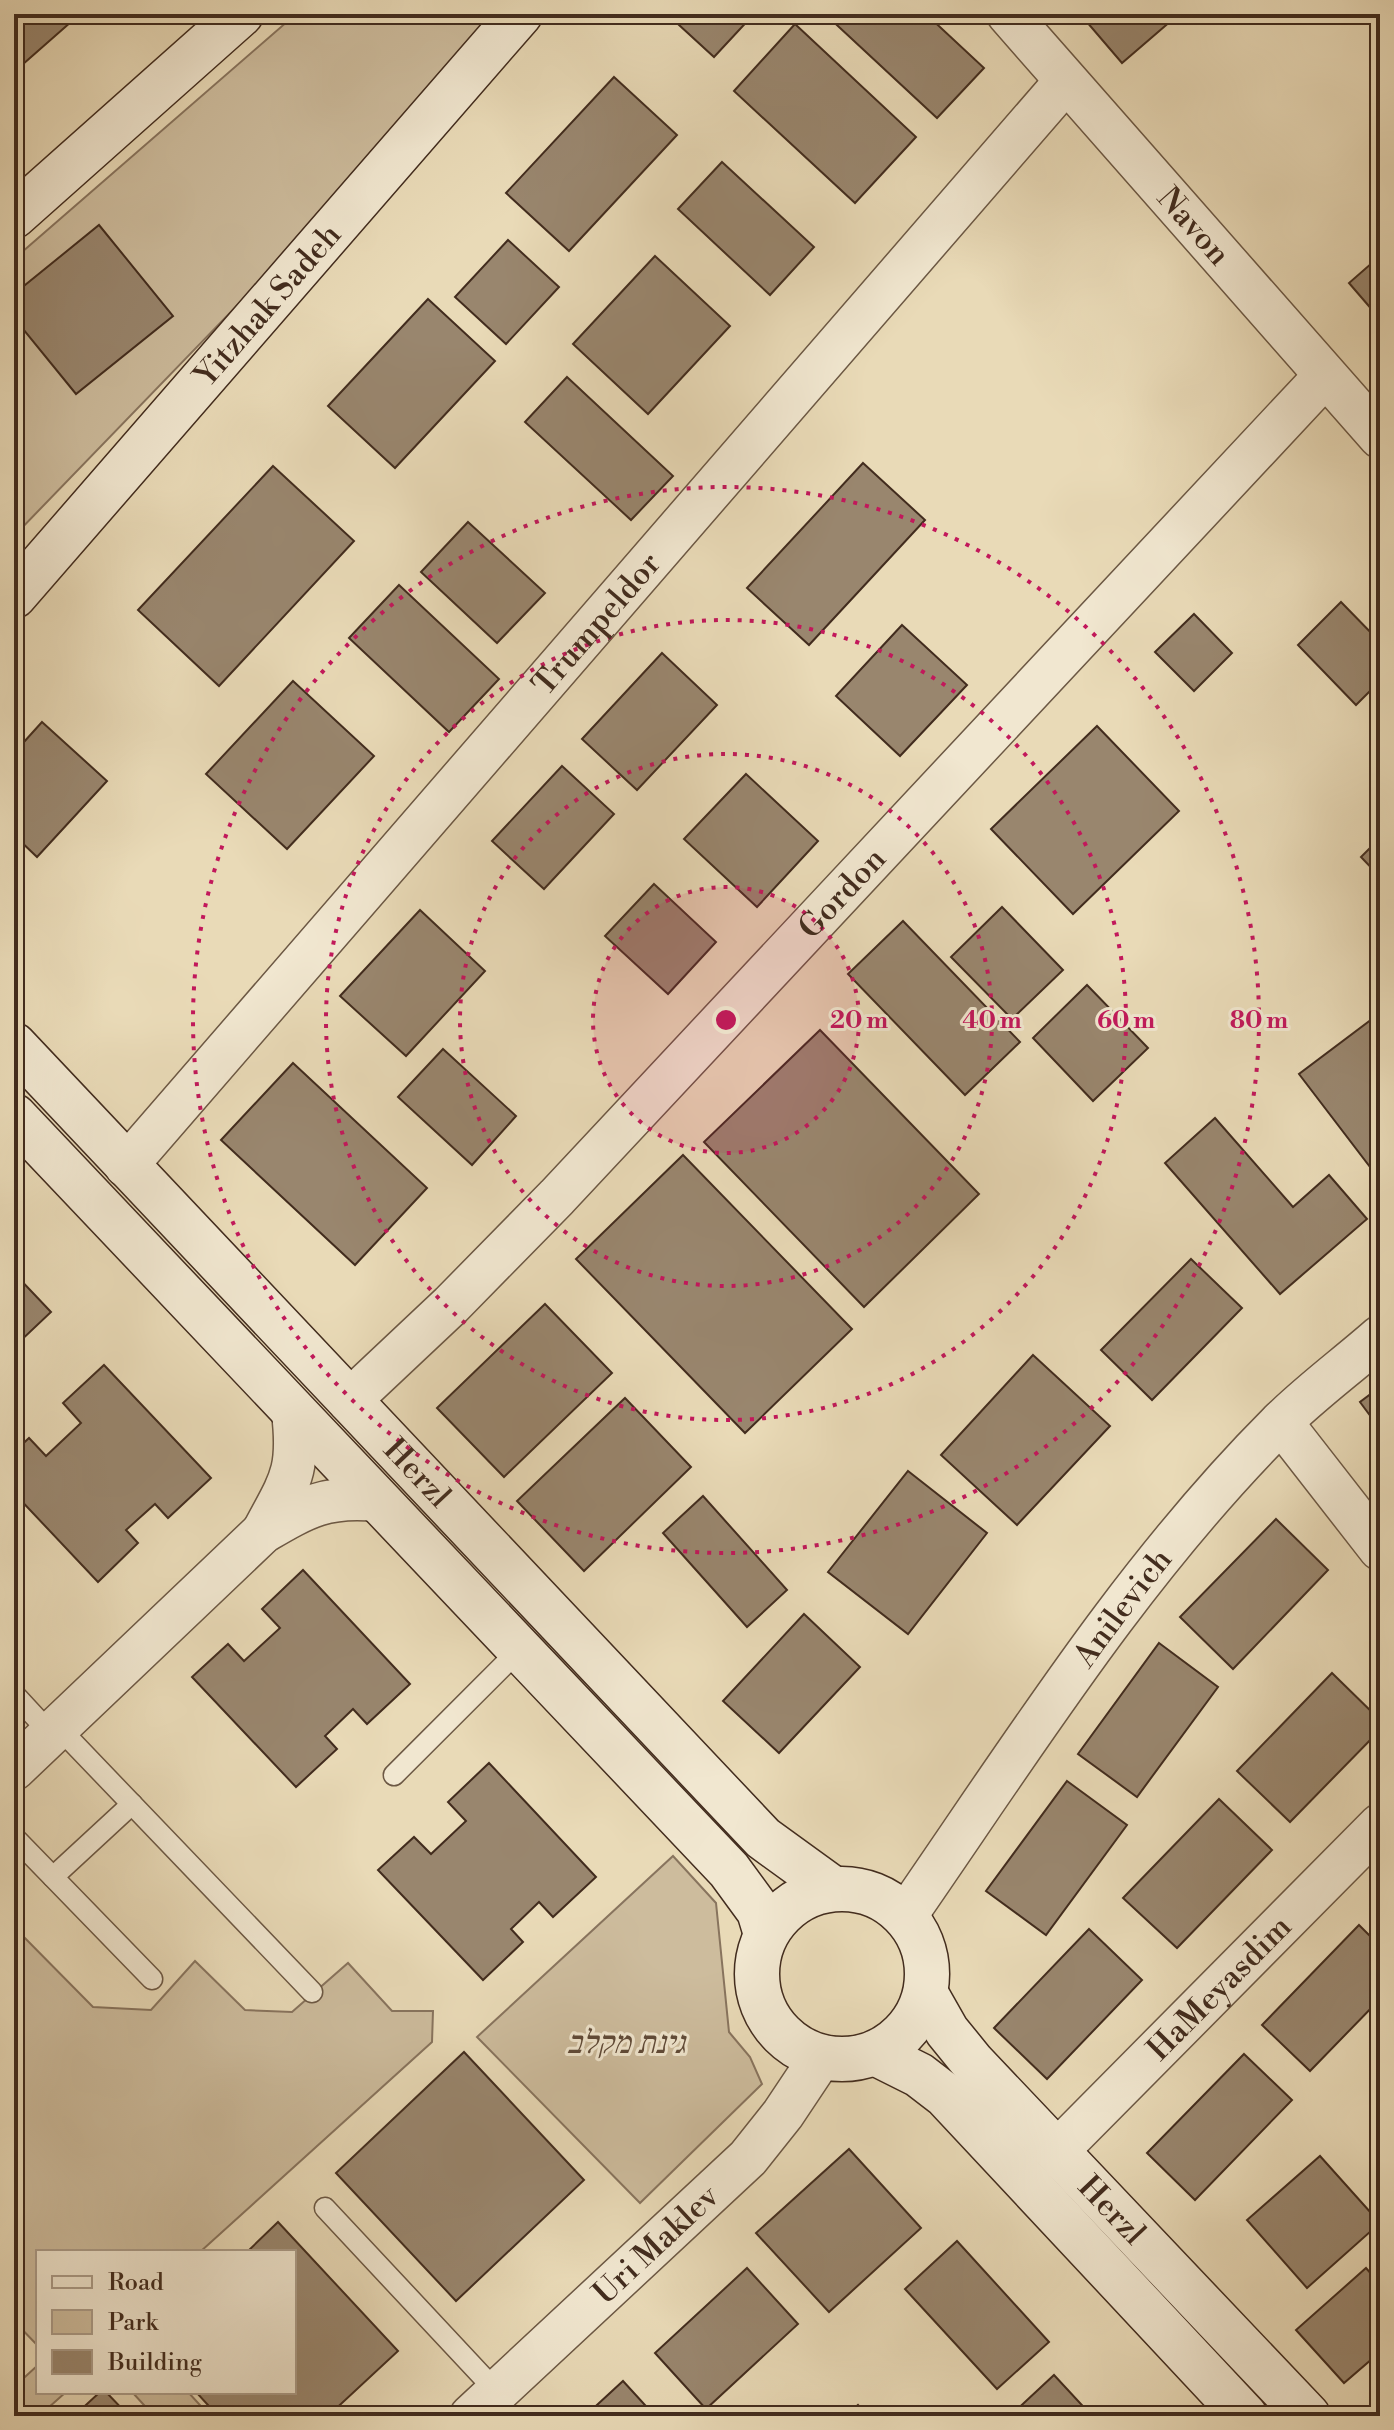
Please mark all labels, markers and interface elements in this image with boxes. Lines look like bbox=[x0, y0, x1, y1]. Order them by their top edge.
street label: Navon bbox=[1148, 179, 1239, 274]
street label: Yitzhak Sadeh bbox=[185, 216, 350, 397]
street label: Trumpeldor bbox=[524, 544, 670, 704]
street label: Gordon bbox=[790, 839, 895, 947]
centre of rings bbox=[712, 1006, 740, 1034]
text: 20 m bbox=[830, 1006, 888, 1036]
text: 40 m bbox=[962, 1006, 1022, 1036]
text: 60 m bbox=[1097, 1006, 1155, 1036]
text: 80 m bbox=[1230, 1006, 1288, 1036]
street label: Herzl bbox=[375, 1430, 460, 1517]
street label: Anilevich bbox=[1064, 1541, 1181, 1676]
street label: HaMeyasdim bbox=[1139, 1907, 1300, 2069]
park label: גינת מקלב bbox=[567, 2023, 687, 2063]
street label: Herzl bbox=[1069, 2167, 1154, 2254]
street label: Uri Maklev bbox=[585, 2176, 728, 2313]
legend bbox=[36, 2250, 296, 2394]
text: Road bbox=[108, 2268, 164, 2298]
text: Park bbox=[108, 2308, 159, 2338]
text: Building bbox=[107, 2348, 202, 2378]

